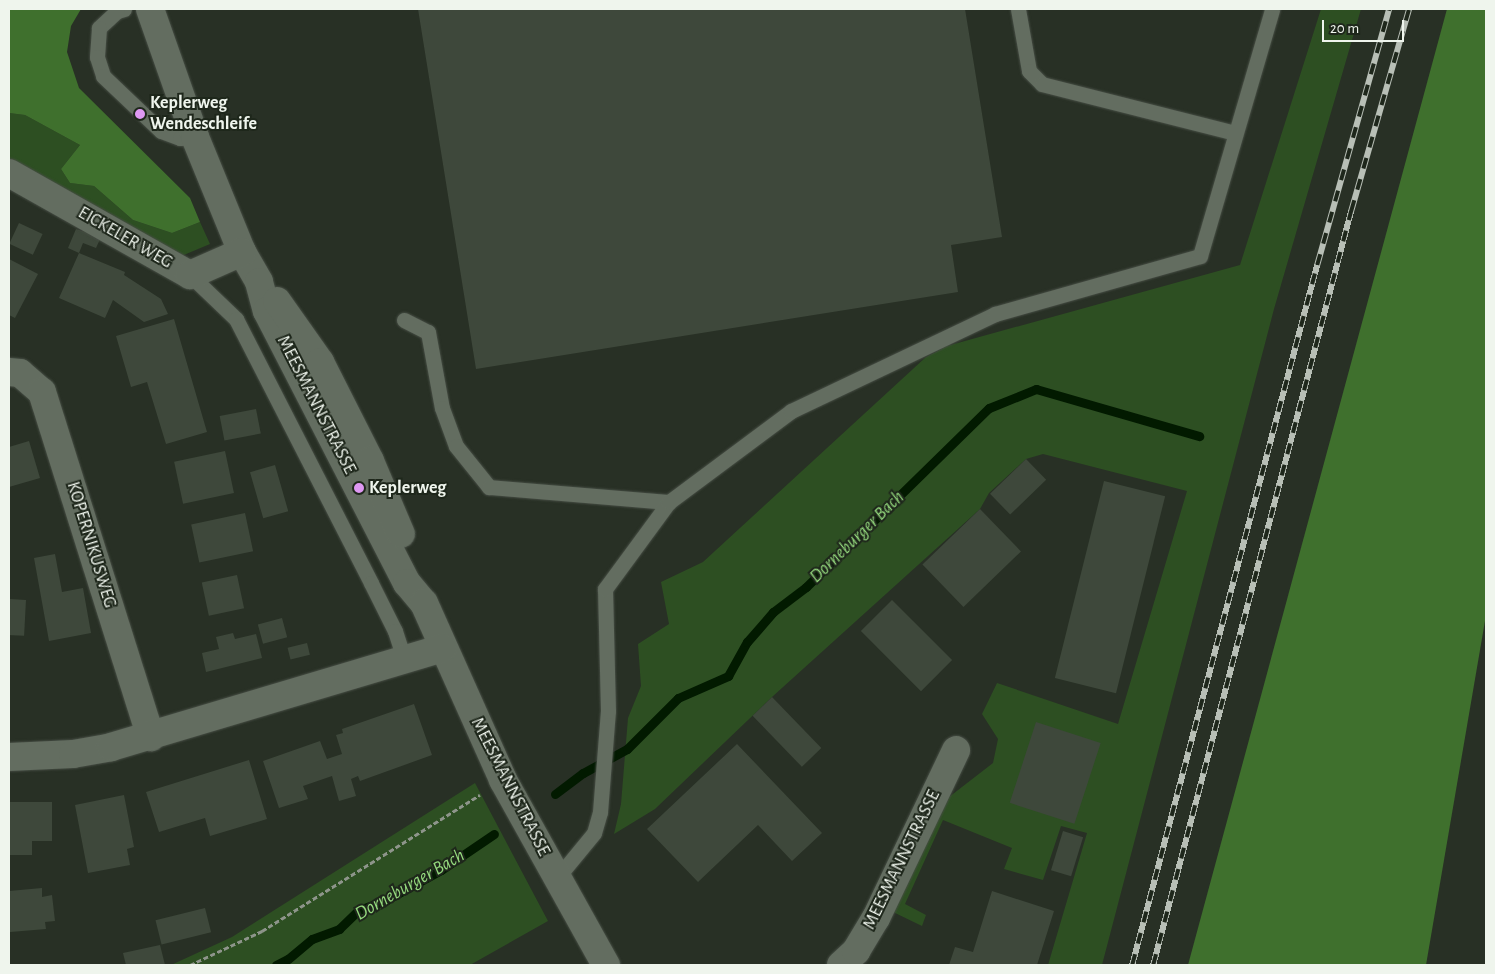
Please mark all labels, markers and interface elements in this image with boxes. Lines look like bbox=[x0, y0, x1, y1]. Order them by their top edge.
scale bar bbox=[1325, 10, 1408, 42]
text: 20 m bbox=[1330, 21, 1359, 36]
place label: Keplerweg Wendeschleife bbox=[150, 93, 257, 136]
marker: Keplerweg Wendeschleife bbox=[134, 108, 146, 120]
street label: EICKELER WEG bbox=[74, 202, 176, 274]
street label: MEESMANNSTRASSE bbox=[272, 332, 360, 478]
place label: Keplerweg bbox=[369, 477, 446, 499]
street label: KOPERNIKUSWEG bbox=[62, 479, 120, 611]
marker: Keplerweg bbox=[353, 482, 365, 494]
water label: Dorneburger Bach bbox=[805, 486, 909, 588]
street label: MEESMANNSTRASSE bbox=[466, 714, 554, 860]
street label: MEESMANNSTRASSE bbox=[859, 787, 945, 933]
water label: Dorneburger Bach bbox=[351, 844, 469, 926]

